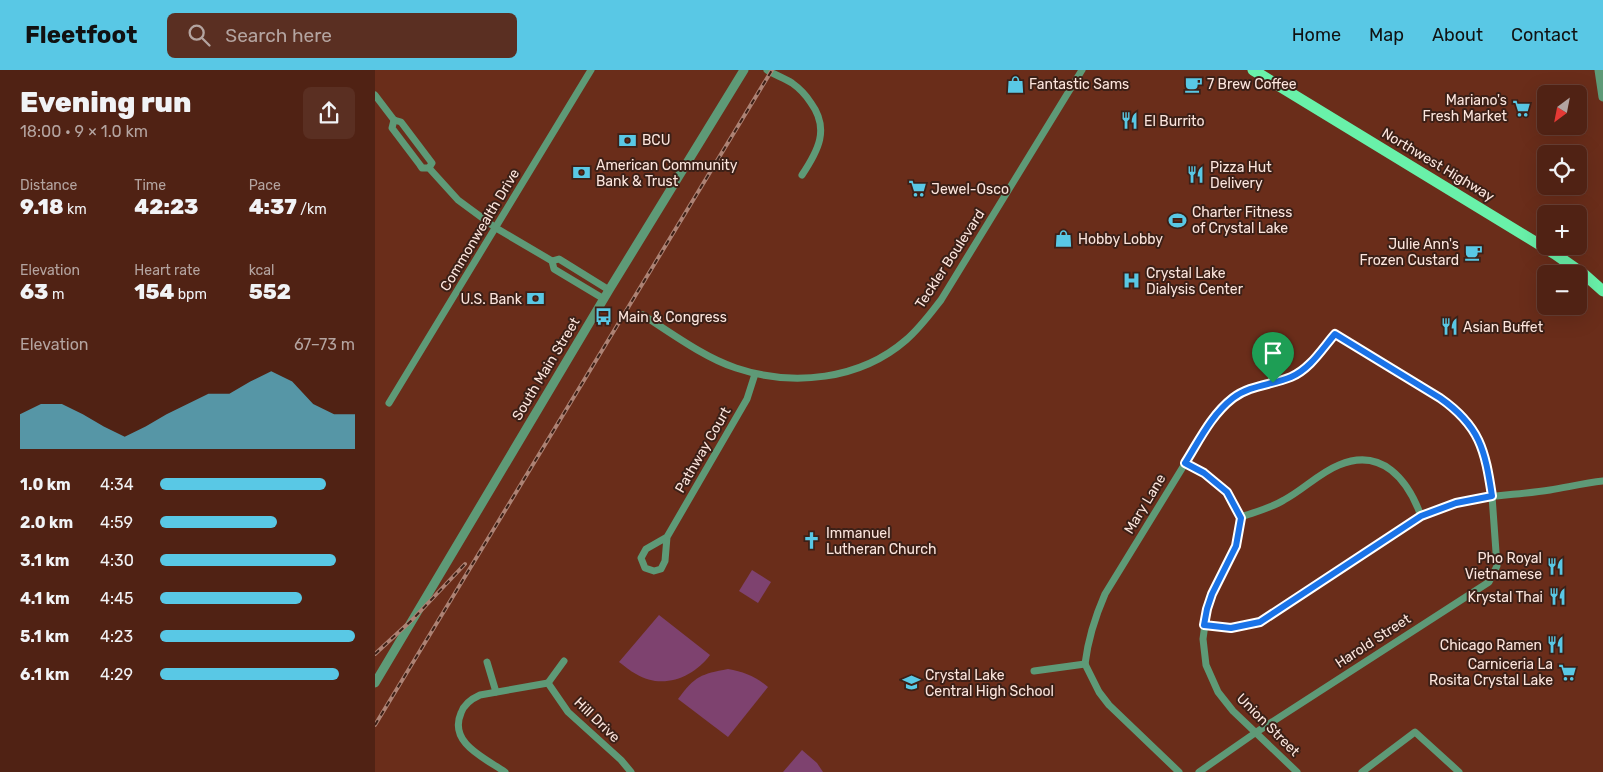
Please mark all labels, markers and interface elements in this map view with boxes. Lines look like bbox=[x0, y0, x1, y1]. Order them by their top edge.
search box bbox=[167, 13, 517, 58]
text: Fleetfoot bbox=[25, 21, 137, 49]
icon: search bbox=[185, 21, 213, 49]
text: Search here bbox=[225, 24, 332, 47]
text: Home bbox=[1292, 24, 1341, 46]
text: Map bbox=[1369, 24, 1404, 46]
text: About bbox=[1432, 24, 1483, 46]
text: Contact bbox=[1511, 24, 1578, 46]
shop icon: Fantastic Sams bbox=[1005, 74, 1025, 94]
cafe icon: 7 Brew Coffee bbox=[1183, 74, 1203, 94]
place label: Fantastic Sams bbox=[1029, 76, 1129, 93]
place label: 7 Brew Coffee bbox=[1207, 76, 1297, 93]
north arrow bbox=[1537, 85, 1587, 135]
map controls bbox=[1537, 85, 1587, 315]
text: Evening run bbox=[20, 86, 191, 119]
button: share bbox=[303, 87, 355, 139]
place label: Mariano's Fresh Market bbox=[1423, 92, 1508, 125]
supermarket icon: Mariano's Fresh Market bbox=[1511, 98, 1531, 118]
restaurant icon: El Burrito bbox=[1120, 111, 1140, 131]
place label: El Burrito bbox=[1144, 113, 1205, 130]
text: 18:00 · 9 × 1.0 km bbox=[20, 122, 148, 141]
street label: Northwest Highway bbox=[1379, 125, 1498, 205]
bank icon: BCU bbox=[618, 130, 638, 150]
place label: BCU bbox=[642, 132, 671, 149]
button: locate bbox=[1537, 145, 1587, 195]
place label: American Community Bank & Trust bbox=[596, 157, 738, 190]
place label: Pizza Hut Delivery bbox=[1210, 159, 1272, 192]
bank icon: American Community Bank & Trust bbox=[572, 163, 592, 183]
restaurant icon: Pizza Hut Delivery bbox=[1186, 165, 1206, 185]
street label: Commonwealth Drive bbox=[437, 166, 523, 294]
text: Distance bbox=[20, 177, 77, 194]
text: Time bbox=[134, 177, 166, 194]
text: Pace bbox=[249, 177, 281, 194]
supermarket icon: Jewel-Osco bbox=[907, 179, 927, 199]
place label: Jewel-Osco bbox=[931, 181, 1009, 198]
text: 9.18 bbox=[20, 194, 64, 219]
text: 42:23 bbox=[134, 194, 198, 219]
text: 4:37 bbox=[249, 194, 297, 219]
text: km bbox=[64, 201, 87, 218]
text: /km bbox=[297, 201, 327, 218]
place label: Charter Fitness of Crystal Lake bbox=[1192, 204, 1292, 237]
button: + bbox=[1537, 205, 1587, 255]
street label: Teckler Boulevard bbox=[912, 206, 988, 312]
sports icon: Charter Fitness of Crystal Lake bbox=[1168, 210, 1188, 230]
shop icon: Hobby Lobby bbox=[1054, 229, 1074, 249]
place label: Hobby Lobby bbox=[1078, 231, 1163, 248]
place label: Julie Ann's Frozen Custard bbox=[1360, 236, 1459, 269]
cafe icon: Julie Ann's Frozen Custard bbox=[1463, 242, 1483, 262]
text: Elevation bbox=[20, 262, 80, 279]
text: Heart rate bbox=[134, 262, 200, 279]
text: kcal bbox=[249, 262, 274, 279]
place label: Crystal Lake Dialysis Center bbox=[1146, 265, 1244, 298]
button: − bbox=[1537, 265, 1587, 315]
hospital icon: Crystal Lake Dialysis Center bbox=[1122, 271, 1142, 291]
text: 63 bbox=[20, 279, 48, 304]
text: 154 bbox=[134, 279, 174, 304]
text: 552 bbox=[249, 279, 291, 304]
text: m bbox=[48, 286, 64, 303]
text: bpm bbox=[174, 286, 207, 303]
bank icon: U.S. Bank bbox=[526, 289, 546, 309]
place label: U.S. Bank bbox=[461, 291, 523, 308]
bus stop icon: Main & Congress bbox=[594, 307, 614, 327]
place label: Main & Congress bbox=[618, 309, 727, 326]
street label: South Main Street bbox=[509, 314, 584, 424]
restaurant icon: Asian Buffet bbox=[1439, 317, 1459, 337]
place label: Asian Buffet bbox=[1463, 319, 1544, 336]
pin bbox=[1252, 332, 1294, 383]
text: Elevation bbox=[20, 335, 89, 354]
text: 67–73 m bbox=[294, 335, 355, 354]
icon: arrive bbox=[1259, 339, 1287, 367]
street label: Pathway Court bbox=[672, 404, 735, 496]
street label: Mary Lane bbox=[1120, 471, 1170, 537]
text: 1.0 km bbox=[20, 475, 71, 494]
text: 4:34 bbox=[100, 475, 134, 494]
text: 2.0 km bbox=[20, 513, 73, 532]
text: 4:59 bbox=[100, 513, 133, 532]
place label: Immanuel Lutheran Church bbox=[826, 525, 937, 558]
church icon: Immanuel Lutheran Church bbox=[802, 531, 822, 551]
place label: Pho Royal Vietnamese bbox=[1465, 550, 1542, 583]
text: 3.1 km bbox=[20, 551, 69, 570]
text: 4:30 bbox=[100, 551, 134, 570]
restaurant icon: Pho Royal Vietnamese bbox=[1546, 556, 1566, 576]
restaurant icon: Krystal Thai bbox=[1547, 587, 1567, 607]
text: 4.1 km bbox=[20, 589, 70, 608]
text: 4:45 bbox=[100, 589, 133, 608]
place label: Krystal Thai bbox=[1467, 589, 1543, 606]
street label: Harold Street bbox=[1332, 610, 1414, 672]
text: 5.1 km bbox=[20, 627, 69, 646]
text: 4:23 bbox=[100, 627, 133, 646]
restaurant icon: Chicago Ramen bbox=[1546, 635, 1566, 655]
place label: Chicago Ramen bbox=[1440, 637, 1542, 654]
place label: Carniceria La Rosita Crystal Lake bbox=[1429, 656, 1553, 689]
supermarket icon: Carniceria La Rosita Crystal Lake bbox=[1557, 662, 1577, 682]
text: 6.1 km bbox=[20, 665, 69, 684]
text: 4:29 bbox=[100, 665, 133, 684]
place label: Crystal Lake Central High School bbox=[925, 667, 1054, 700]
school or university icon: Crystal Lake Central High School bbox=[901, 673, 921, 693]
street label: Union Street bbox=[1233, 690, 1303, 760]
street label: Hill Drive bbox=[570, 694, 624, 746]

